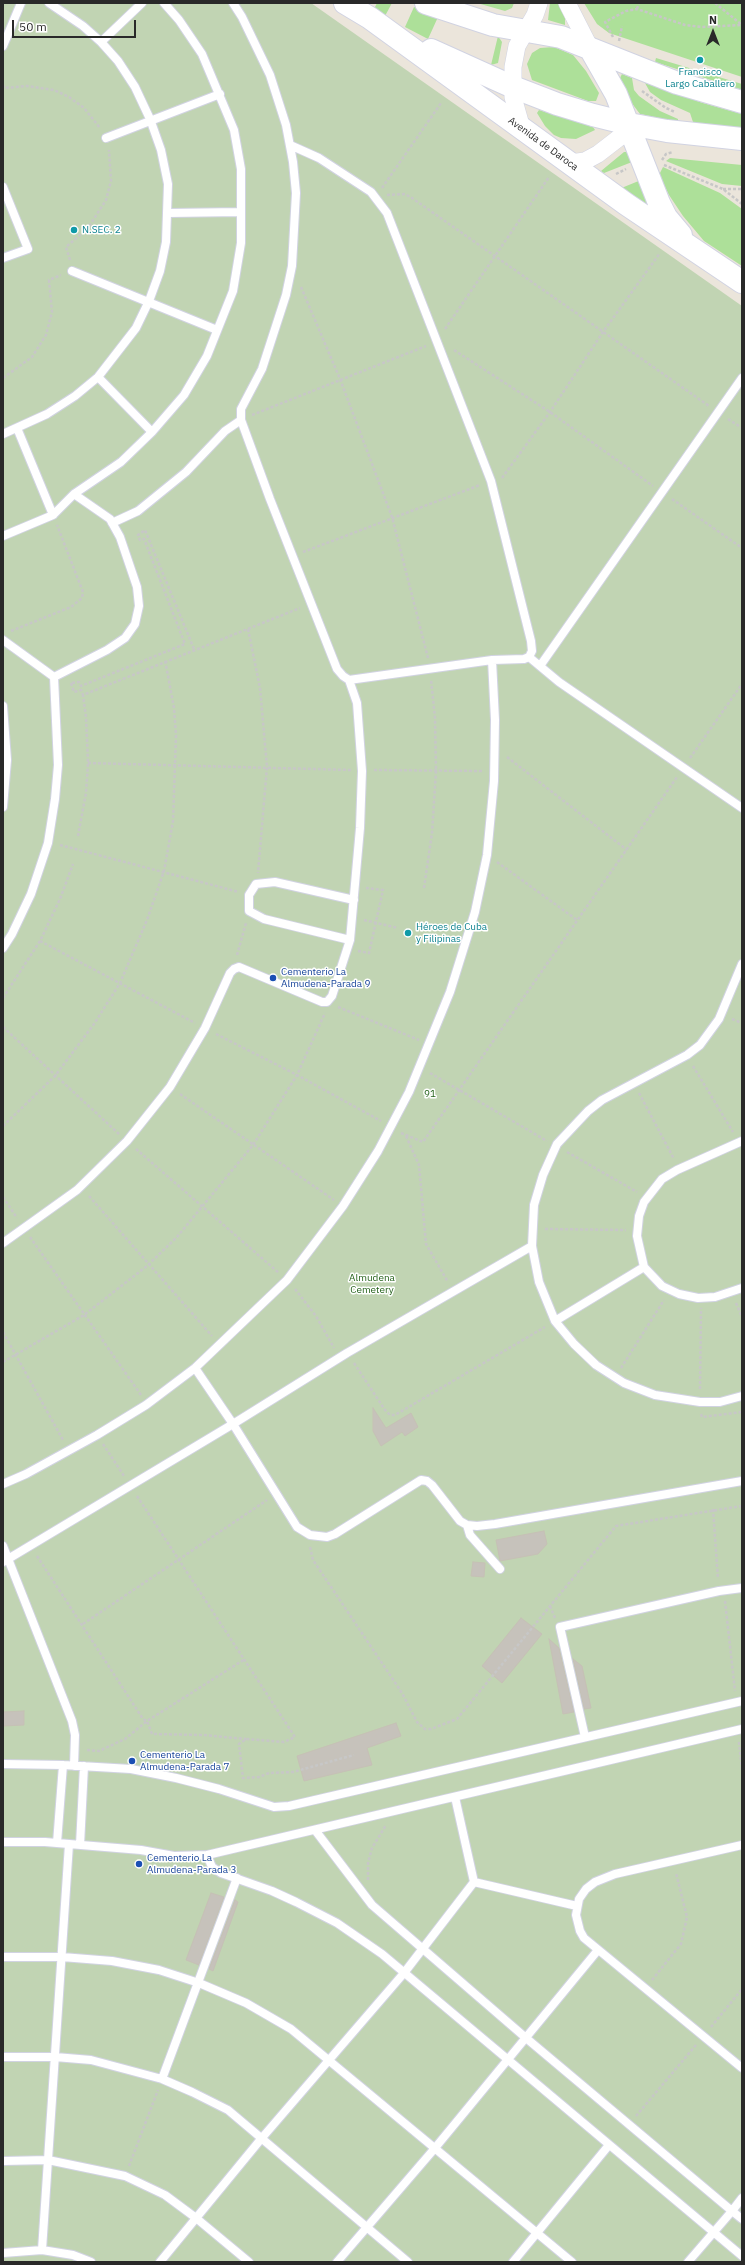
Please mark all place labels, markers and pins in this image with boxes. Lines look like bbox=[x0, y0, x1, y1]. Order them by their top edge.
marker: Francisco Largo Caballero bbox=[695, 55, 705, 65]
place label: Francisco Largo Caballero bbox=[665, 66, 735, 90]
place label: N.SEC. 2 bbox=[82, 224, 121, 236]
marker: N.SEC. 2 bbox=[69, 225, 79, 235]
place label: Héroes de Cuba y Filipinas bbox=[416, 921, 487, 944]
marker: Héroes de Cuba y Filipinas bbox=[403, 928, 413, 938]
place label: Cementerio La Almudena-Parada 9 bbox=[281, 966, 371, 990]
marker: Cementerio La Almudena-Parada 9 bbox=[268, 973, 278, 983]
place label: Cementerio La Almudena-Parada 7 bbox=[140, 1749, 230, 1772]
marker: Cementerio La Almudena-Parada 7 bbox=[127, 1756, 137, 1766]
place label: Cementerio La Almudena-Parada 3 bbox=[147, 1852, 237, 1876]
marker: Cementerio La Almudena-Parada 3 bbox=[134, 1859, 144, 1869]

